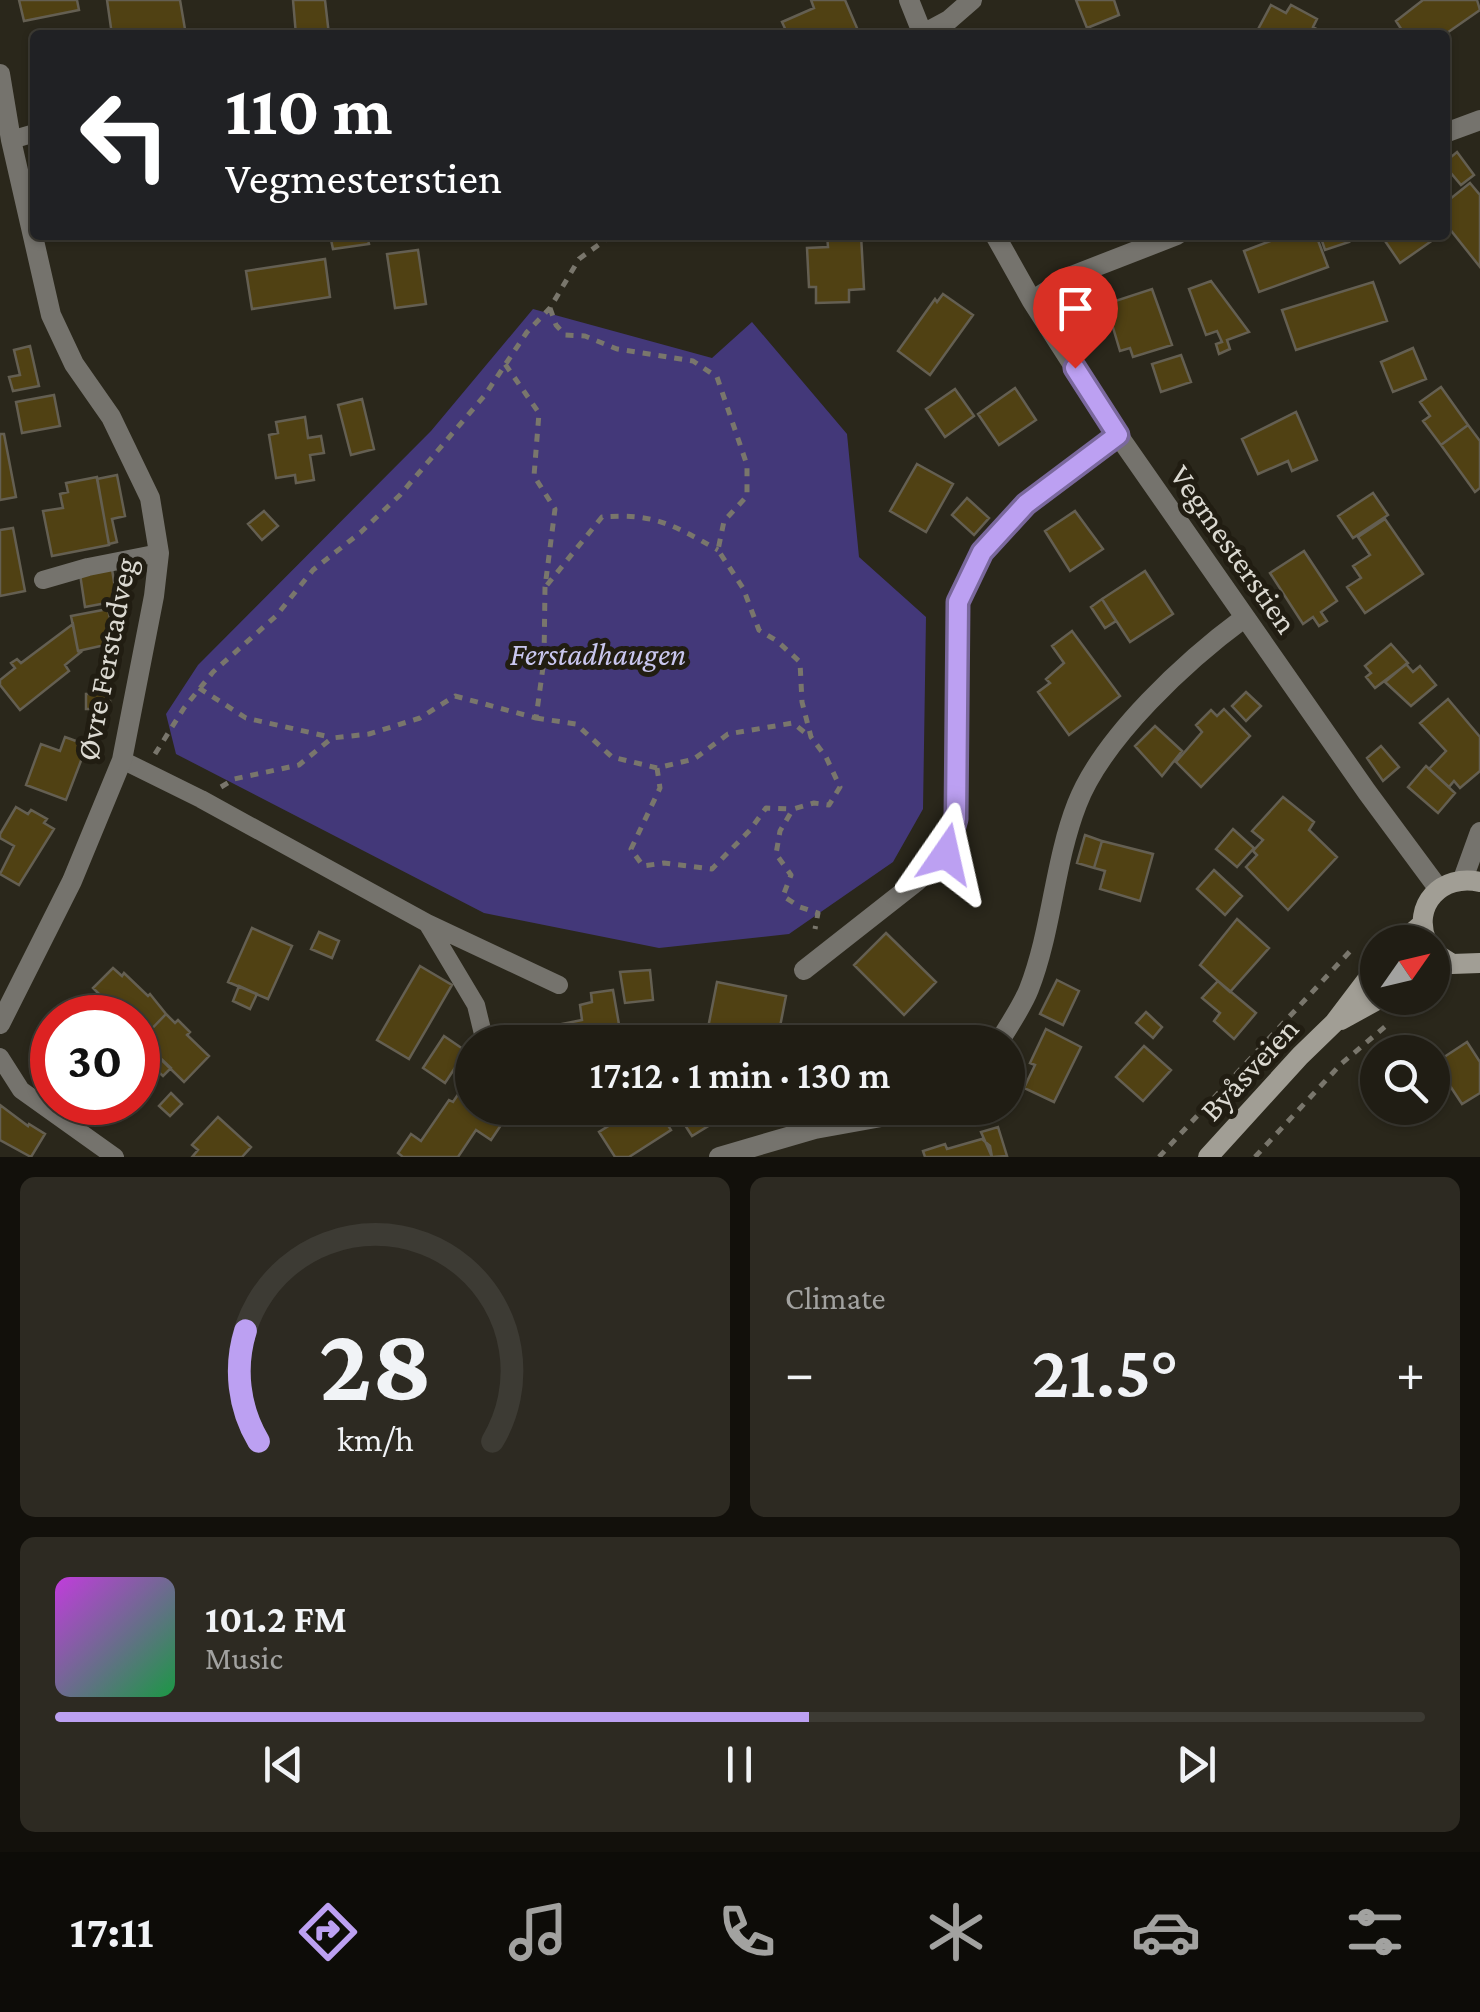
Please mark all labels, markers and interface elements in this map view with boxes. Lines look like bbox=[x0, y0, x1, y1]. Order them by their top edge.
icon: left bbox=[60, 70, 190, 200]
text: 110 m bbox=[225, 71, 393, 149]
text: Vegmesterstien bbox=[225, 153, 502, 203]
pin bbox=[1033, 266, 1118, 369]
icon: arrive bbox=[1048, 281, 1103, 336]
street label: Vegmesterstien bbox=[1163, 458, 1305, 640]
street label: Øvre Ferstadveg bbox=[69, 554, 143, 764]
park label: Ferstadhaugen bbox=[510, 636, 686, 672]
position arrow bbox=[894, 802, 998, 906]
north arrow bbox=[1360, 925, 1450, 1015]
map controls bbox=[1360, 925, 1450, 1125]
speed limit sign: 30 bbox=[30, 995, 160, 1125]
street label: Byåsveien bbox=[1192, 1010, 1306, 1128]
button: search bbox=[1360, 1035, 1450, 1125]
text: 17:12 · 1 min · 130 m bbox=[590, 1054, 890, 1096]
text: Climate bbox=[785, 1280, 886, 1316]
text: 28 bbox=[318, 1306, 432, 1421]
text: 21.5° bbox=[1032, 1330, 1178, 1413]
text: − bbox=[785, 1342, 814, 1403]
text: + bbox=[1396, 1342, 1425, 1403]
text: km/h bbox=[336, 1419, 414, 1459]
text: 101.2 FM bbox=[205, 1598, 347, 1640]
text: Music bbox=[205, 1640, 283, 1676]
icon: previous bbox=[256, 1737, 311, 1792]
icon: pause bbox=[712, 1737, 767, 1792]
icon: next bbox=[1169, 1737, 1224, 1792]
icon: directions bbox=[293, 1897, 363, 1967]
icon: music bbox=[503, 1897, 573, 1967]
icon: phone bbox=[712, 1897, 782, 1967]
icon: climate bbox=[921, 1897, 991, 1967]
icon: car bbox=[1131, 1897, 1201, 1967]
icon: filters bbox=[1340, 1897, 1410, 1967]
text: 17:11 bbox=[70, 1907, 154, 1957]

